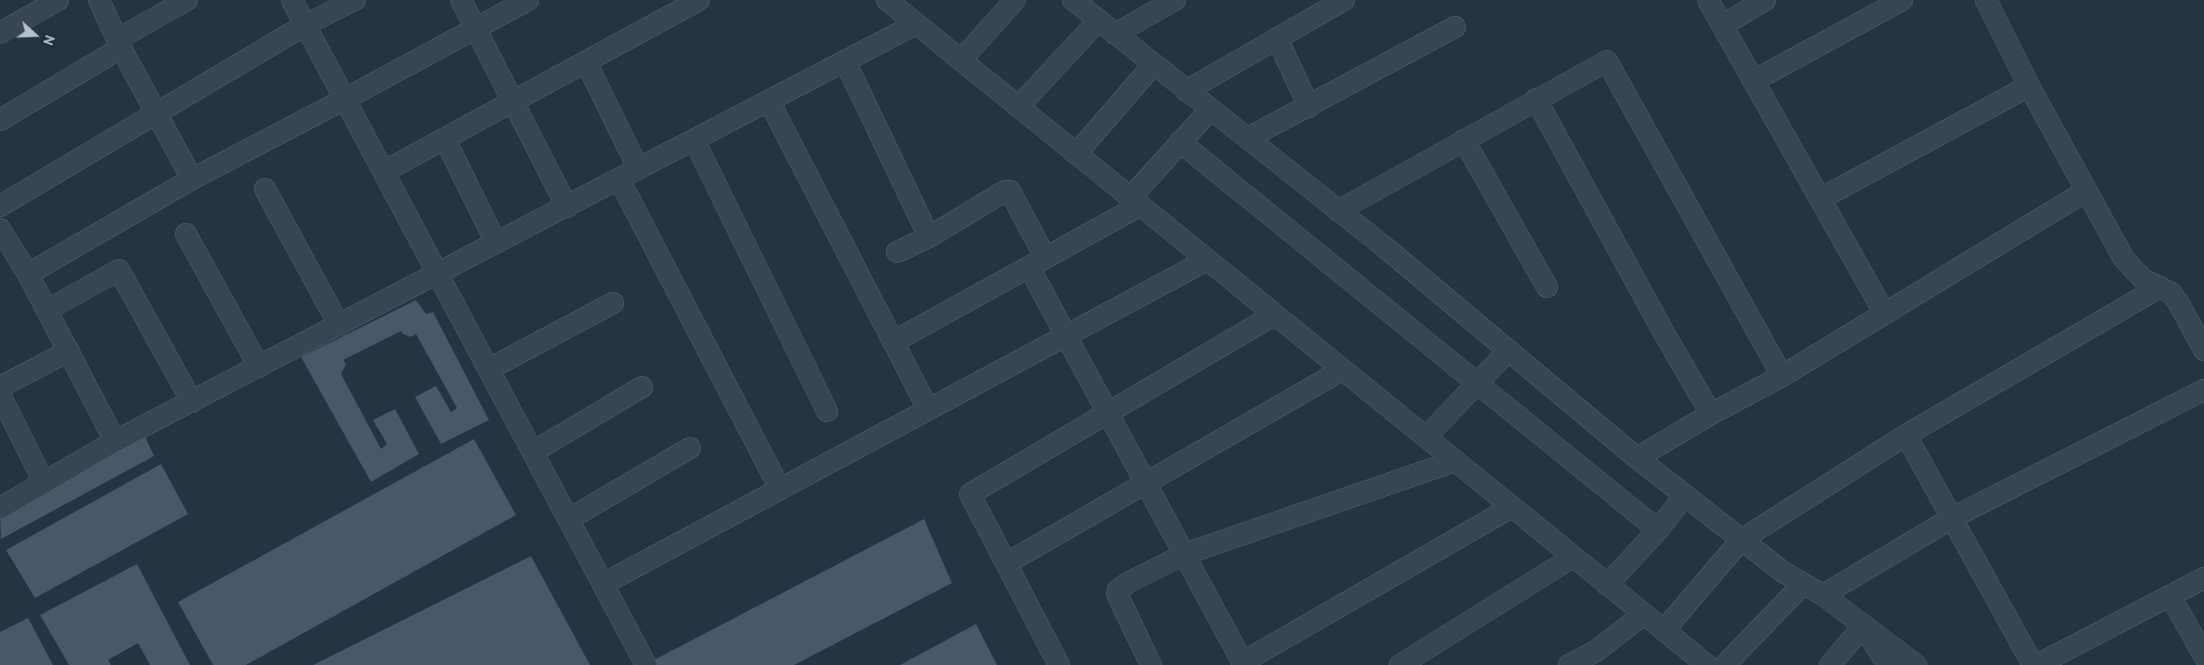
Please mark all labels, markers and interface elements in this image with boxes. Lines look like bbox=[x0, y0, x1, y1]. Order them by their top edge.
north arrow bbox=[10, 10, 60, 60]
text: N bbox=[39, 33, 59, 48]

